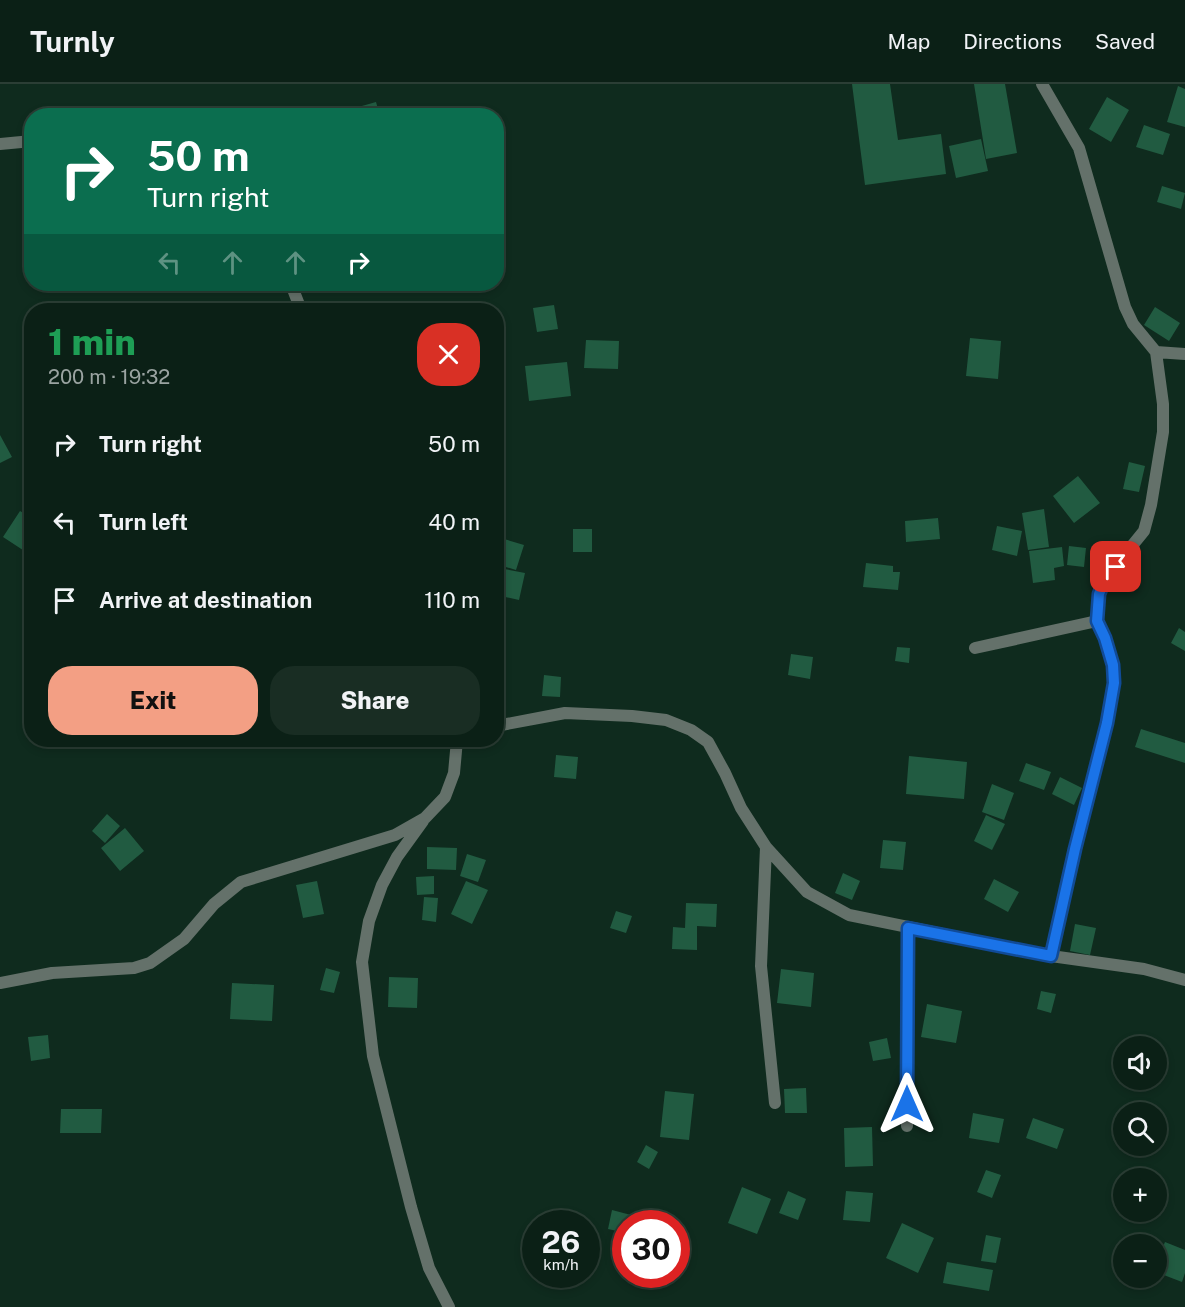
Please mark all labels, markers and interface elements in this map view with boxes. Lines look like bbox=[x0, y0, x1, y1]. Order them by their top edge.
text: Turnly bbox=[30, 25, 115, 58]
text: Map bbox=[888, 29, 930, 54]
text: Directions bbox=[963, 29, 1062, 54]
text: Saved bbox=[1095, 29, 1155, 54]
text: 50 m bbox=[147, 131, 250, 180]
icon: right bbox=[48, 132, 126, 210]
text: Turn right bbox=[147, 181, 270, 213]
icon: left bbox=[153, 246, 186, 279]
icon: ahead bbox=[216, 246, 249, 279]
icon: ahead bbox=[279, 246, 312, 279]
icon: right bbox=[342, 246, 375, 279]
text: 1 min bbox=[48, 321, 136, 363]
button: close bbox=[417, 323, 480, 386]
text: 200 m · 19:32 bbox=[48, 365, 170, 389]
icon: right bbox=[48, 428, 81, 461]
text: Turn right bbox=[99, 431, 202, 457]
text: 50 m bbox=[428, 431, 480, 457]
icon: left bbox=[48, 506, 81, 539]
text: Turn left bbox=[99, 509, 188, 535]
text: 40 m bbox=[428, 509, 480, 535]
pin bbox=[1090, 541, 1141, 592]
icon: arrive bbox=[1099, 550, 1132, 583]
icon: arrive bbox=[48, 584, 81, 617]
text: Arrive at destination bbox=[99, 587, 312, 613]
text: 110 m bbox=[424, 587, 480, 613]
button: Exit bbox=[48, 666, 258, 735]
button: Share bbox=[270, 666, 480, 735]
map controls bbox=[1113, 1036, 1167, 1288]
button: sound bbox=[1113, 1036, 1167, 1090]
position arrow bbox=[875, 1072, 939, 1136]
button: search bbox=[1113, 1102, 1167, 1156]
button: + bbox=[1113, 1168, 1167, 1222]
speed limit sign: 30 bbox=[612, 1210, 690, 1288]
text: 26 bbox=[542, 1224, 580, 1260]
button: − bbox=[1113, 1234, 1167, 1288]
text: km/h bbox=[543, 1256, 579, 1273]

